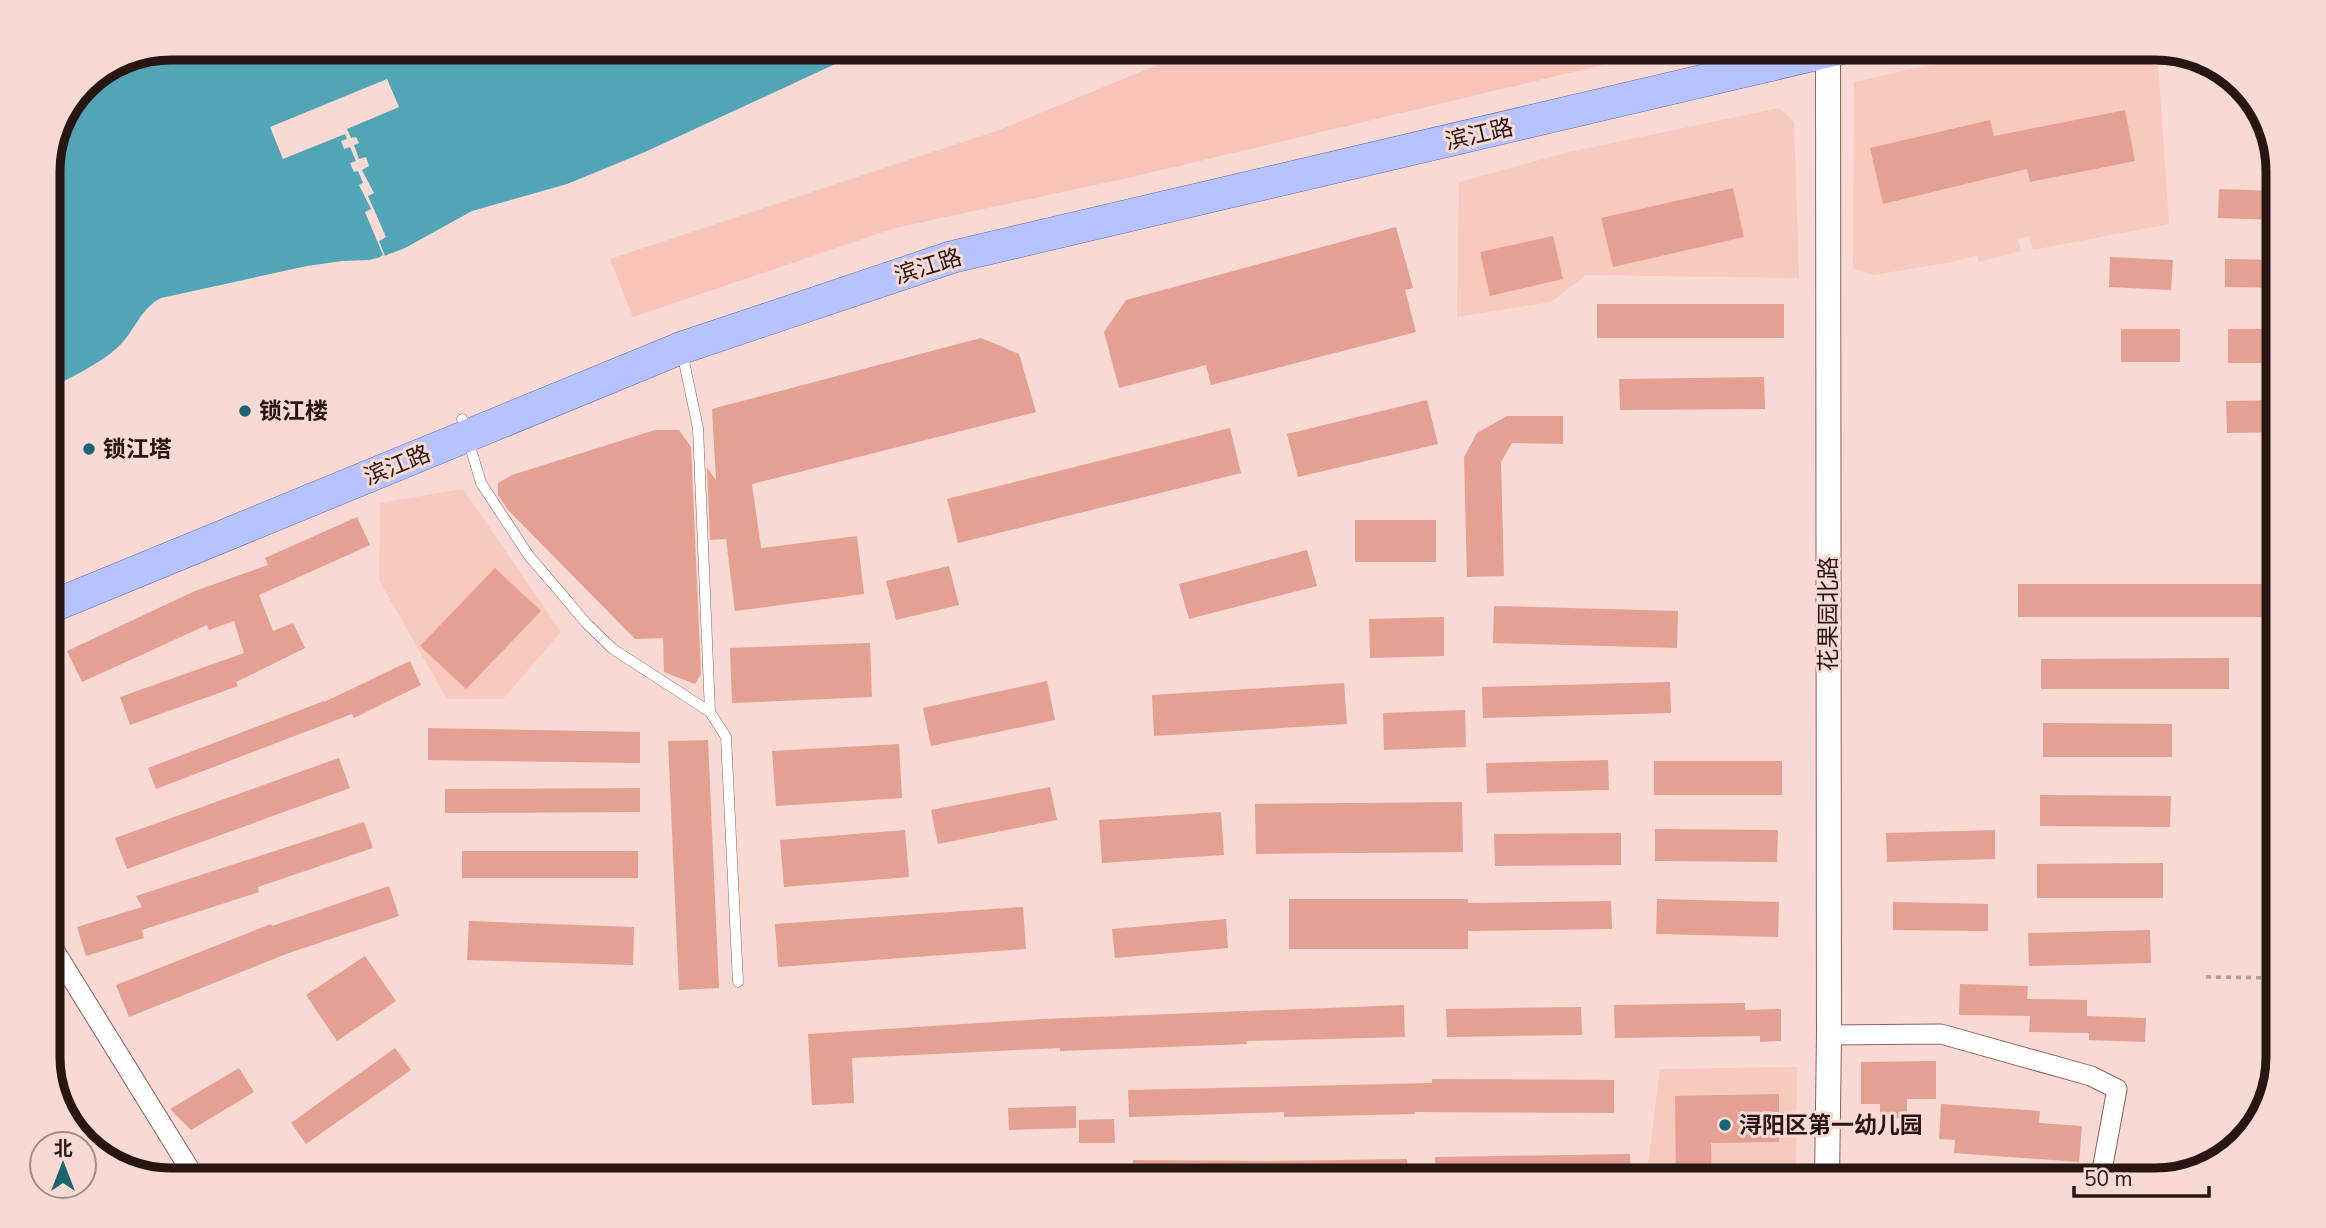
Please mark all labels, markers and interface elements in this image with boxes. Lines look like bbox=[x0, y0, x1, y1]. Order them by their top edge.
street label: 滨江路 bbox=[1442, 112, 1516, 157]
street label: 滨江路 bbox=[891, 242, 966, 291]
place label: 锁江楼 bbox=[259, 396, 328, 427]
marker: 锁江楼 bbox=[237, 403, 253, 419]
place label: 锁江塔 bbox=[103, 434, 172, 465]
street label: 滨江路 bbox=[359, 438, 435, 493]
marker: 锁江塔 bbox=[81, 441, 97, 457]
street label: 花果园北路 bbox=[1813, 557, 1844, 672]
place label: 浔阳区第一幼儿园 bbox=[1739, 1110, 1923, 1141]
marker: 浔阳区第一幼儿园 bbox=[1717, 1117, 1733, 1133]
north arrow bbox=[28, 1130, 98, 1200]
text: 北 bbox=[53, 1136, 73, 1162]
scale bar bbox=[2074, 1154, 2209, 1198]
text: 50 m bbox=[2084, 1165, 2133, 1193]

